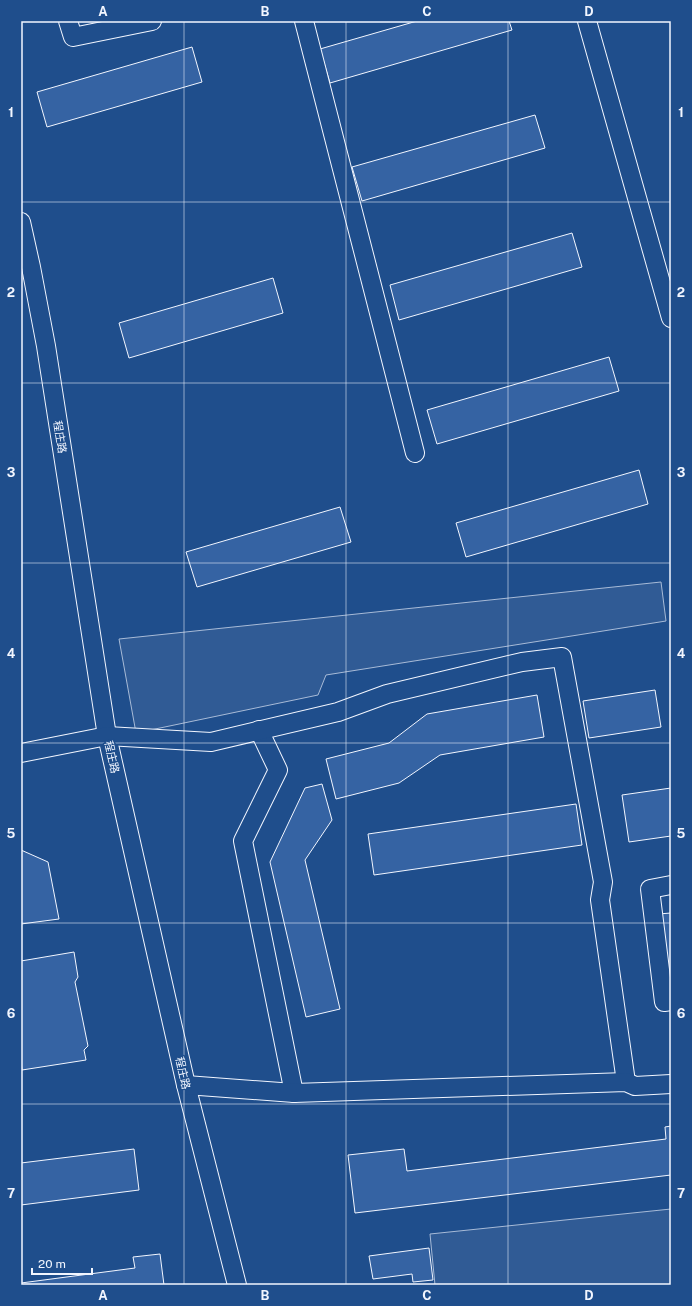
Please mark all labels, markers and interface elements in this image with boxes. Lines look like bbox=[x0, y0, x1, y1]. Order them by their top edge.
text: A bbox=[98, 4, 108, 19]
text: B bbox=[261, 4, 270, 19]
text: C bbox=[422, 4, 432, 19]
text: D bbox=[584, 4, 594, 19]
text: 1 bbox=[8, 105, 14, 120]
text: 1 bbox=[678, 105, 684, 120]
text: 2 bbox=[7, 285, 15, 300]
text: 2 bbox=[677, 285, 685, 300]
street label: 程庄路 bbox=[51, 420, 69, 454]
text: 3 bbox=[7, 465, 16, 480]
text: 3 bbox=[677, 465, 686, 480]
text: 4 bbox=[7, 646, 16, 661]
text: 4 bbox=[677, 646, 686, 661]
street label: 程庄路 bbox=[102, 740, 122, 774]
text: 5 bbox=[7, 826, 16, 841]
text: 5 bbox=[677, 826, 686, 841]
text: 6 bbox=[7, 1006, 16, 1021]
text: 6 bbox=[677, 1006, 686, 1021]
street label: 程庄路 bbox=[173, 1056, 193, 1090]
text: 7 bbox=[7, 1186, 15, 1201]
text: 7 bbox=[677, 1186, 685, 1201]
scale bar bbox=[32, 1250, 92, 1276]
text: 20 m bbox=[38, 1257, 66, 1271]
text: A bbox=[98, 1288, 108, 1303]
text: B bbox=[261, 1288, 270, 1303]
text: C bbox=[422, 1288, 432, 1303]
text: D bbox=[584, 1288, 594, 1303]

